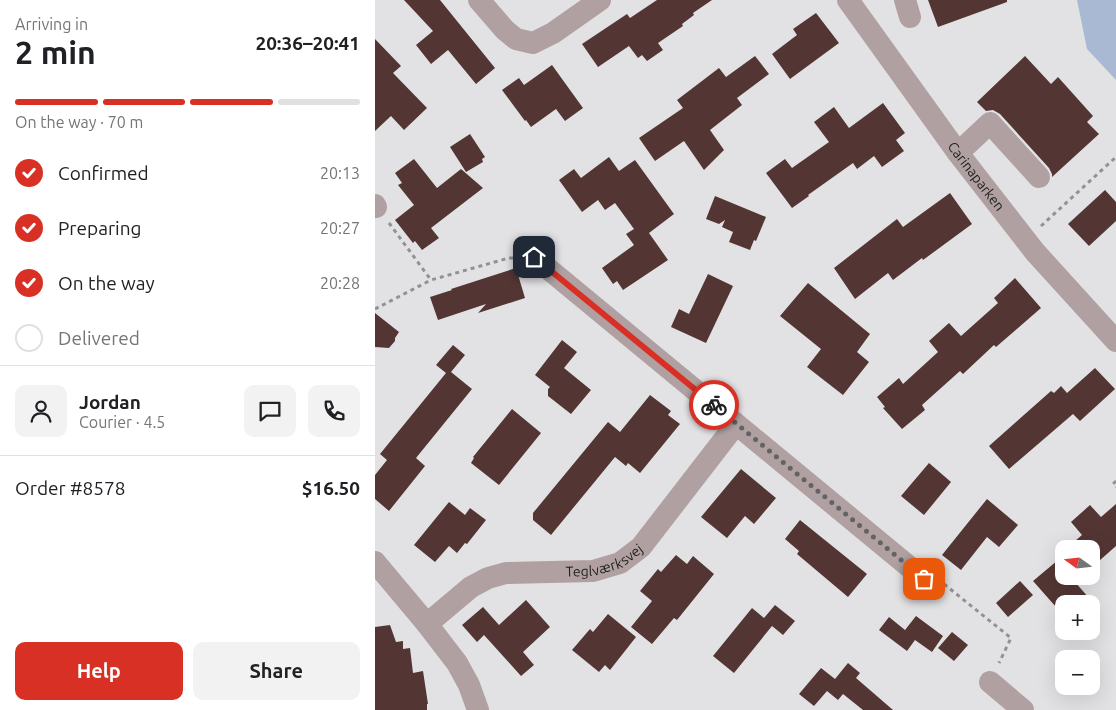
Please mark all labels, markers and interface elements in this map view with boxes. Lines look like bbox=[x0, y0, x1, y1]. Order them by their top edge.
text: Arriving in bbox=[15, 15, 88, 33]
text: 20:36–20:41 bbox=[255, 32, 360, 54]
text: 2 min bbox=[15, 34, 96, 70]
text: On the way · 70 m bbox=[15, 113, 143, 131]
street label: Carinaparken bbox=[945, 139, 1008, 214]
icon: check bbox=[15, 159, 43, 187]
text: Confirmed bbox=[58, 162, 149, 184]
text: 20:13 bbox=[320, 164, 360, 182]
icon: check bbox=[15, 214, 43, 242]
text: Preparing bbox=[58, 217, 142, 239]
text: 20:27 bbox=[320, 219, 360, 237]
pin bbox=[513, 236, 555, 278]
icon: home bbox=[520, 243, 548, 271]
icon: check bbox=[15, 269, 43, 297]
text: On the way bbox=[58, 272, 155, 294]
text: 20:28 bbox=[320, 274, 360, 292]
text: Delivered bbox=[58, 327, 140, 349]
courier bbox=[689, 380, 739, 430]
button: person bbox=[15, 385, 67, 437]
button: chat bbox=[244, 385, 296, 437]
button: phone bbox=[308, 385, 360, 437]
text: Jordan bbox=[79, 391, 141, 413]
icon: bike bbox=[700, 391, 728, 419]
text: Courier · 4.5 bbox=[79, 413, 165, 431]
text: Order #8578 bbox=[15, 477, 125, 499]
text: $16.50 bbox=[302, 477, 360, 499]
north arrow bbox=[1055, 540, 1100, 585]
map controls bbox=[1055, 540, 1100, 695]
street label: Teglværksvej bbox=[565, 541, 646, 580]
pin bbox=[903, 558, 945, 600]
icon: bag bbox=[910, 565, 938, 593]
button: + bbox=[1055, 595, 1100, 640]
button: Help bbox=[15, 642, 183, 700]
button: Share bbox=[193, 642, 360, 700]
button: − bbox=[1055, 650, 1100, 695]

